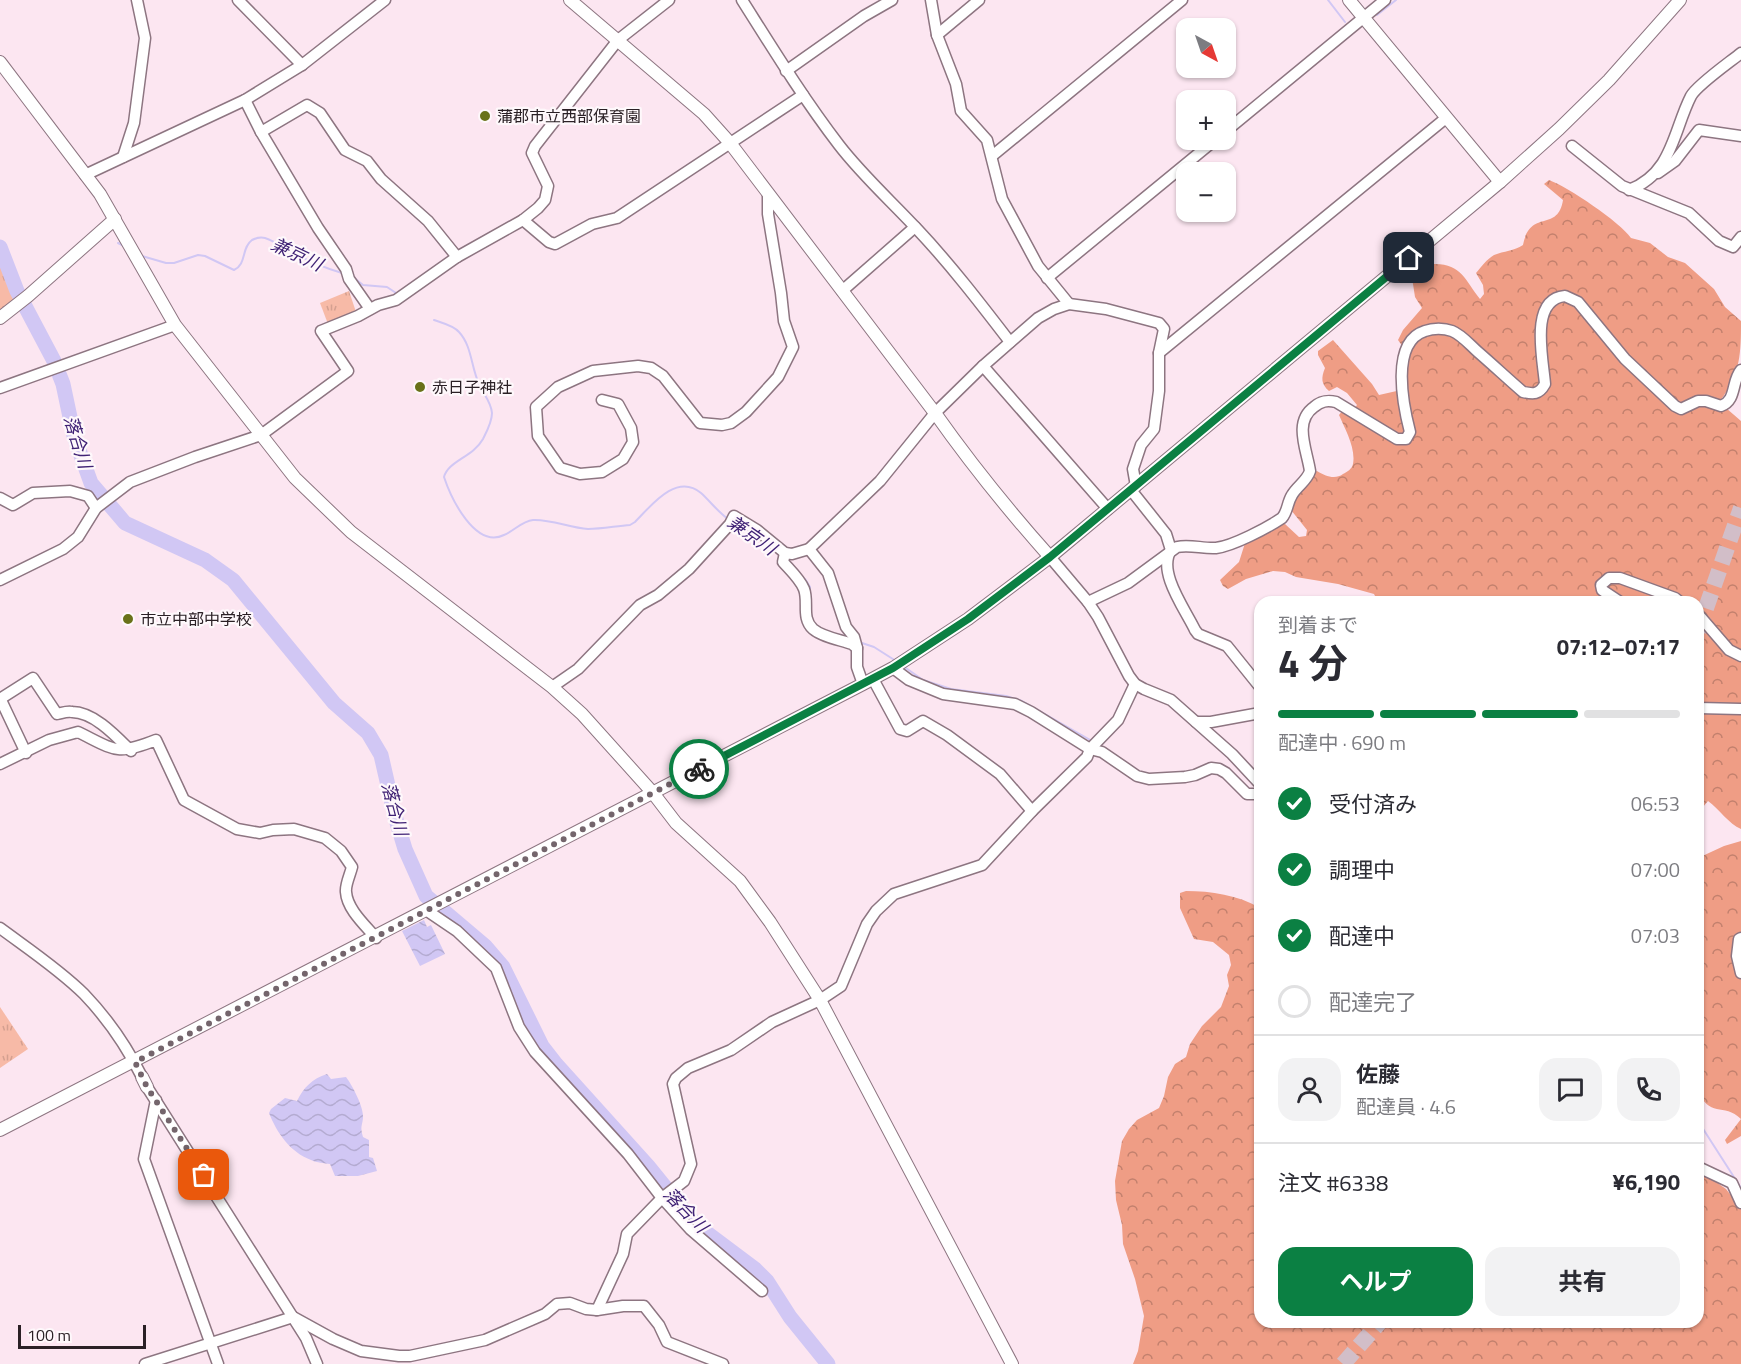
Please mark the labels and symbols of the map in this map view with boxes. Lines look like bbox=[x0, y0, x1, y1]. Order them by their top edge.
north arrow bbox=[1176, 18, 1236, 78]
place label: 蒲郡市立西部保育園 bbox=[497, 104, 641, 128]
marker: 蒲郡市立西部保育園 bbox=[478, 109, 492, 123]
water label: 兼京川 bbox=[267, 230, 329, 278]
pin bbox=[1383, 232, 1434, 283]
place label: 赤日子神社 bbox=[432, 375, 512, 399]
marker: 赤日子神社 bbox=[413, 380, 427, 394]
water label: 落合川 bbox=[57, 412, 99, 474]
water label: 兼京川 bbox=[722, 508, 783, 563]
place label: 市立中部中学校 bbox=[140, 607, 252, 631]
marker: 市立中部中学校 bbox=[121, 612, 135, 626]
courier bbox=[669, 739, 729, 799]
water label: 落合川 bbox=[375, 779, 416, 841]
pin bbox=[178, 1149, 229, 1200]
water label: 落合川 bbox=[658, 1181, 716, 1240]
scale bar bbox=[18, 1322, 146, 1350]

